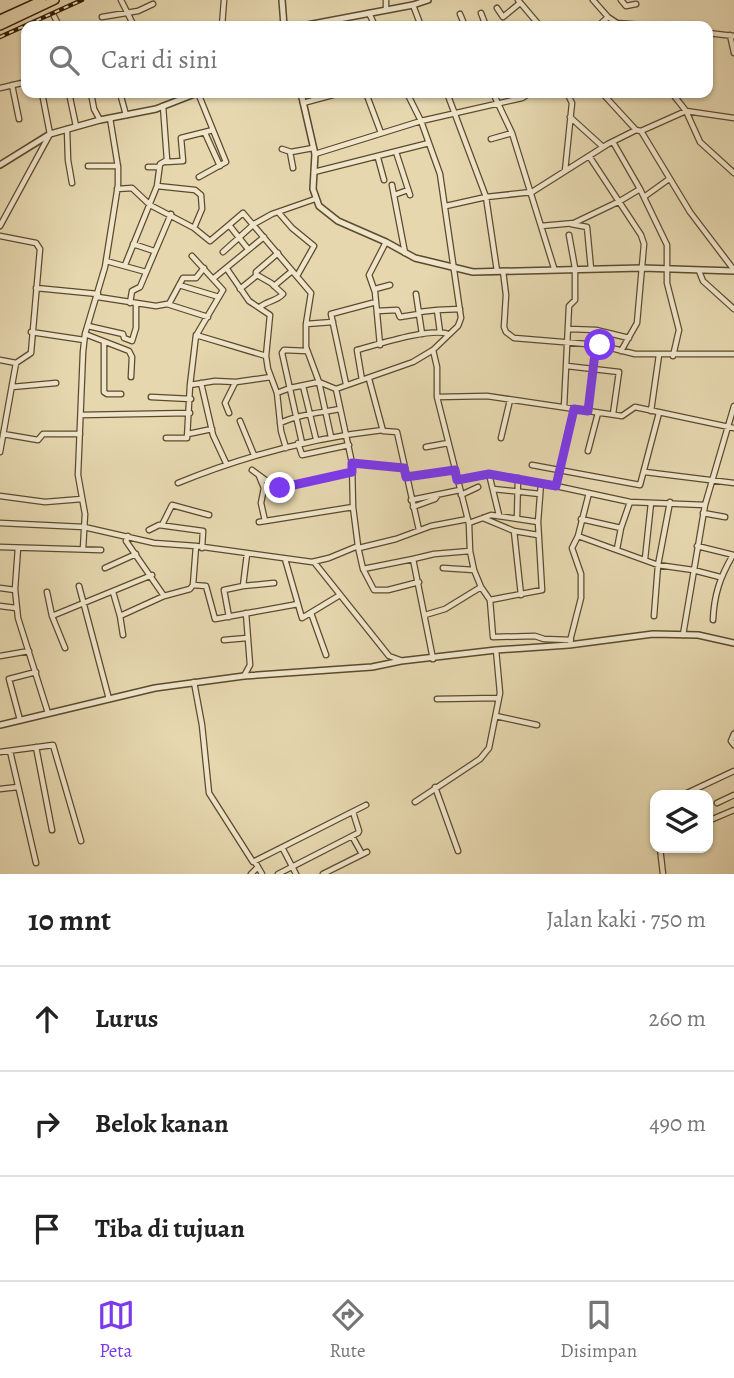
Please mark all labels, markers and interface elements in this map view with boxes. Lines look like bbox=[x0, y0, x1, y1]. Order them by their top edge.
search box bbox=[21, 21, 713, 98]
icon: search bbox=[45, 41, 83, 79]
text: Cari di sini bbox=[101, 42, 218, 77]
route start bbox=[584, 329, 615, 360]
route end bbox=[264, 472, 295, 503]
map controls bbox=[650, 790, 713, 853]
button: layers bbox=[650, 790, 713, 853]
text: 10 mnt bbox=[28, 900, 111, 940]
text: Jalan kaki · 750 m bbox=[546, 904, 706, 935]
icon: ahead bbox=[28, 1000, 66, 1038]
text: Lurus bbox=[95, 1001, 158, 1036]
text: 260 m bbox=[648, 1003, 706, 1034]
icon: right bbox=[28, 1105, 66, 1143]
text: Belok kanan bbox=[95, 1106, 229, 1141]
text: 490 m bbox=[649, 1108, 706, 1139]
icon: arrive bbox=[28, 1210, 66, 1248]
text: Tiba di tujuan bbox=[95, 1211, 245, 1246]
tab: Peta bbox=[97, 1296, 135, 1364]
tab: Rute bbox=[329, 1296, 367, 1364]
tab: Disimpan bbox=[560, 1296, 637, 1364]

